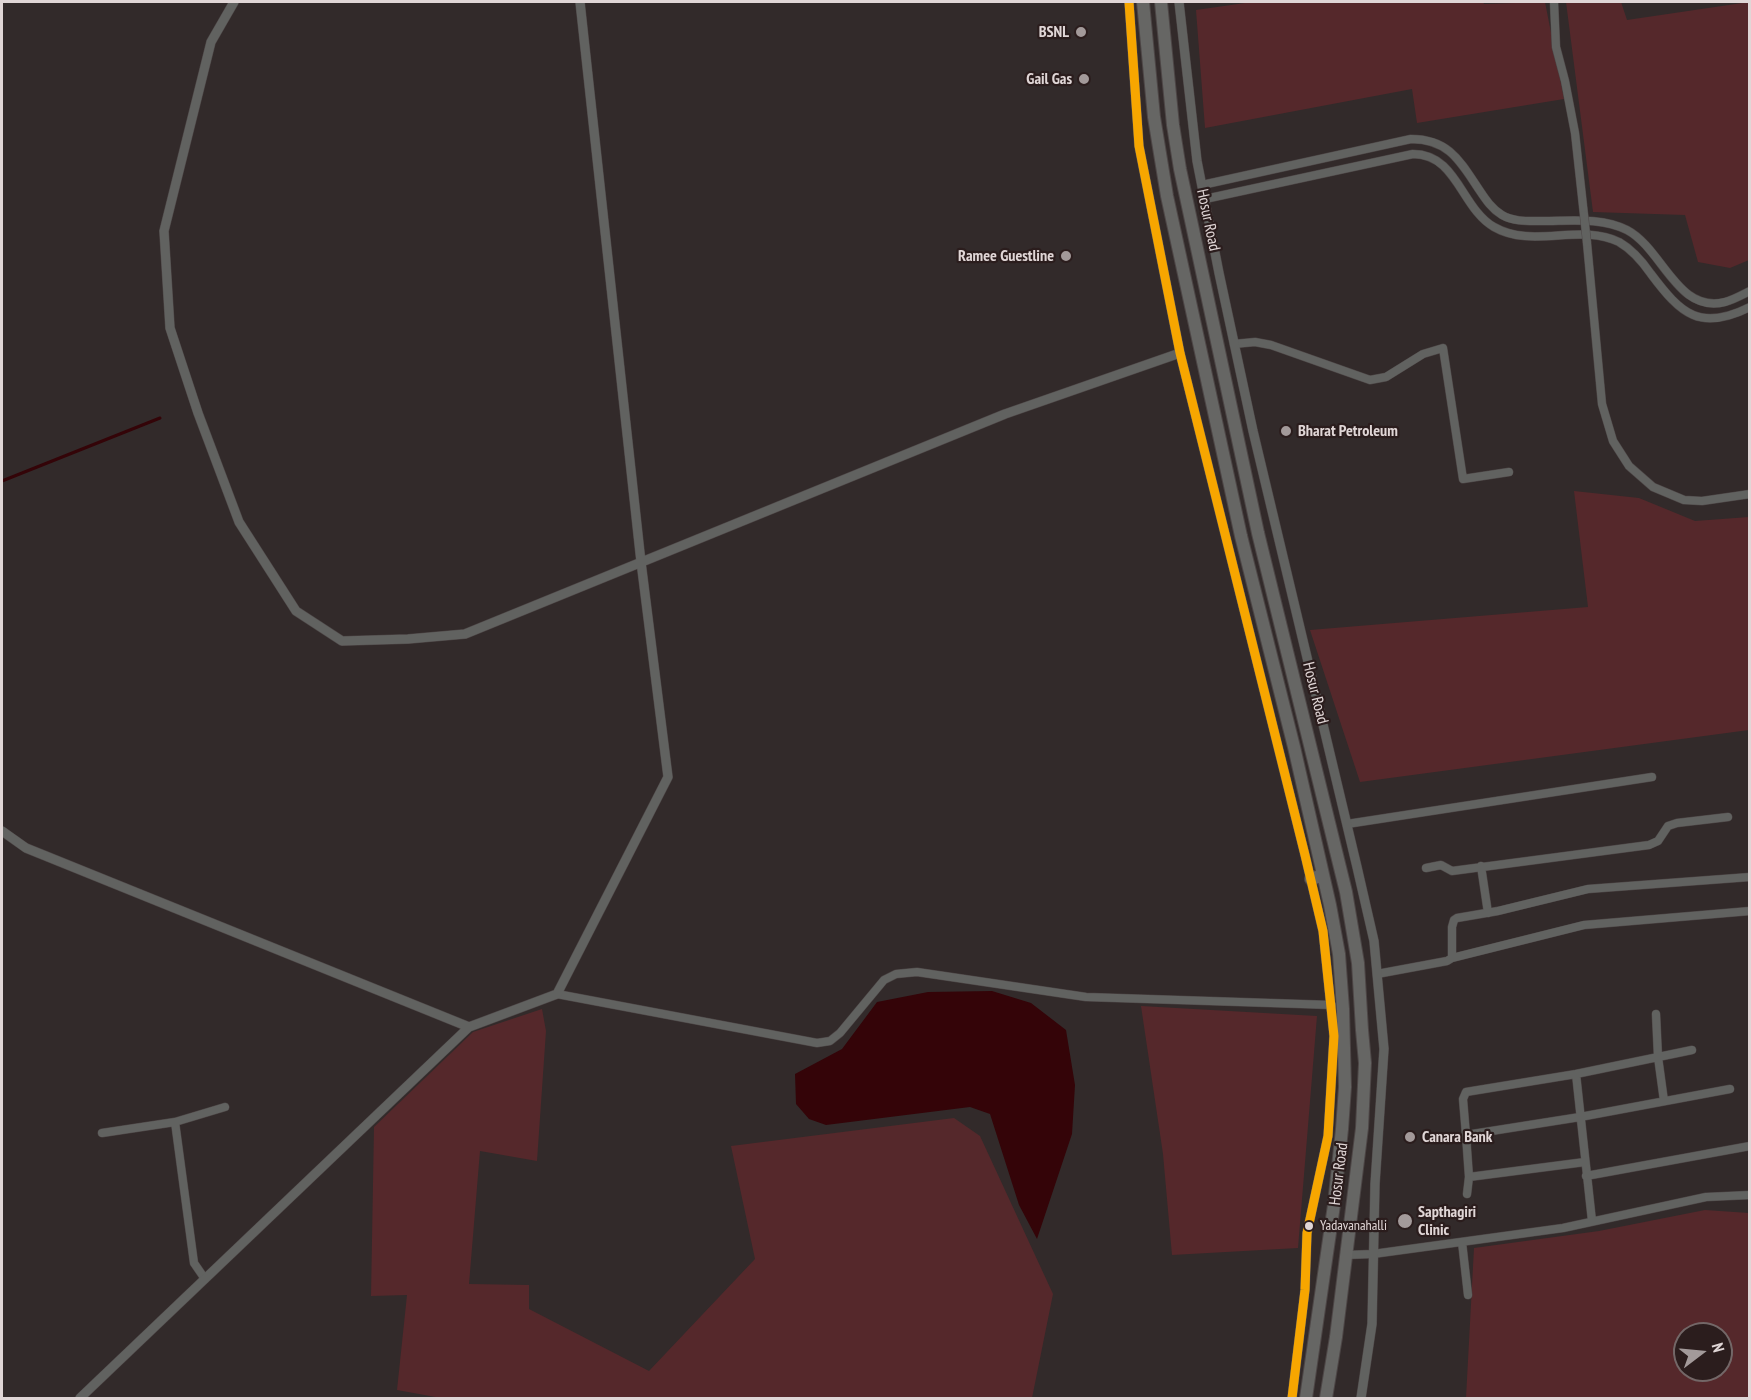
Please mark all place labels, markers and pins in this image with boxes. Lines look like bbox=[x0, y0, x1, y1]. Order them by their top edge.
place label: BSNL bbox=[1039, 22, 1069, 42]
marker: BSNL bbox=[1074, 25, 1088, 39]
place label: Gail Gas bbox=[1026, 69, 1072, 89]
marker: Gail Gas bbox=[1077, 72, 1091, 86]
place label: Ramee Guestline bbox=[958, 246, 1054, 266]
marker: Ramee Guestline bbox=[1059, 249, 1073, 263]
place label: Bharat Petroleum bbox=[1298, 421, 1398, 441]
marker: Bharat Petroleum bbox=[1279, 424, 1293, 438]
place label: Canara Bank bbox=[1422, 1127, 1492, 1147]
marker: Canara Bank bbox=[1403, 1130, 1417, 1144]
place label: Sapthagiri Clinic bbox=[1418, 1202, 1476, 1240]
marker: Sapthagiri Clinic bbox=[1396, 1212, 1414, 1230]
place label: Yadavanahalli bbox=[1320, 1218, 1387, 1234]
marker: Yadavanahalli bbox=[1303, 1220, 1315, 1232]

